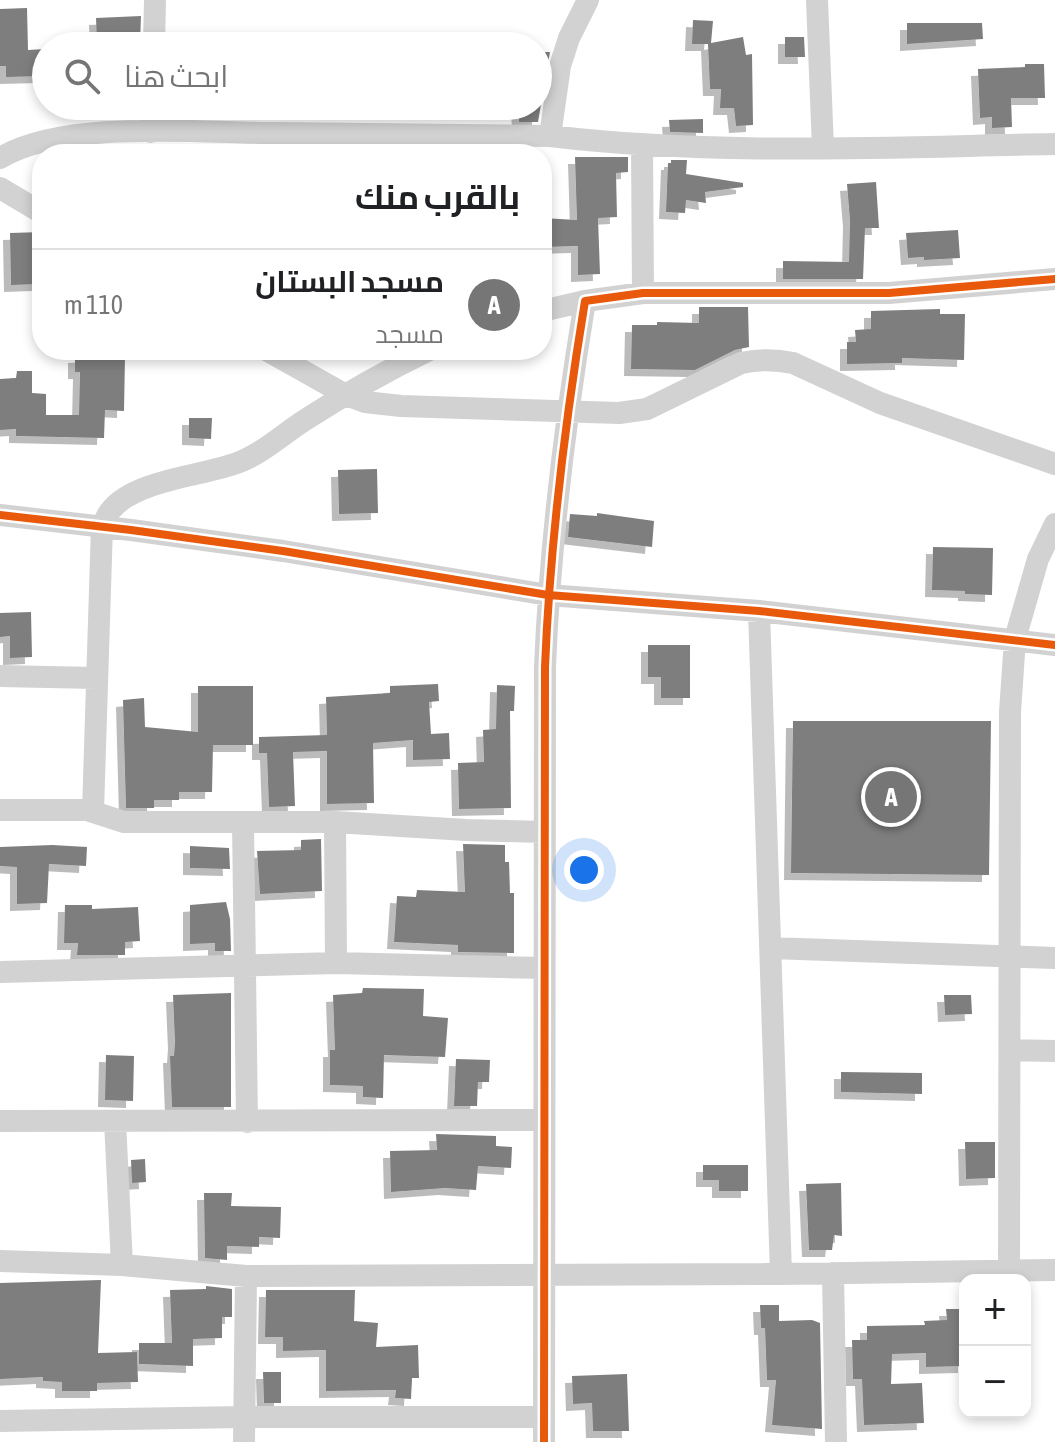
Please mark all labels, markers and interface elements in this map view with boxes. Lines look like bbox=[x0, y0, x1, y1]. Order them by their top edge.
search box bbox=[32, 32, 552, 120]
icon: search bbox=[60, 54, 104, 98]
text: ابحث هنا bbox=[124, 59, 228, 93]
text: بالقرب منك bbox=[355, 177, 520, 216]
text: مسجد البستان bbox=[255, 264, 444, 298]
text: 110 m bbox=[64, 290, 123, 320]
text: A bbox=[488, 290, 500, 320]
text: مسجد bbox=[375, 319, 444, 349]
pin: A bbox=[865, 767, 917, 827]
your location bbox=[564, 850, 604, 890]
map controls bbox=[959, 1274, 1031, 1418]
button: + bbox=[959, 1274, 1031, 1346]
button: − bbox=[959, 1346, 1031, 1418]

